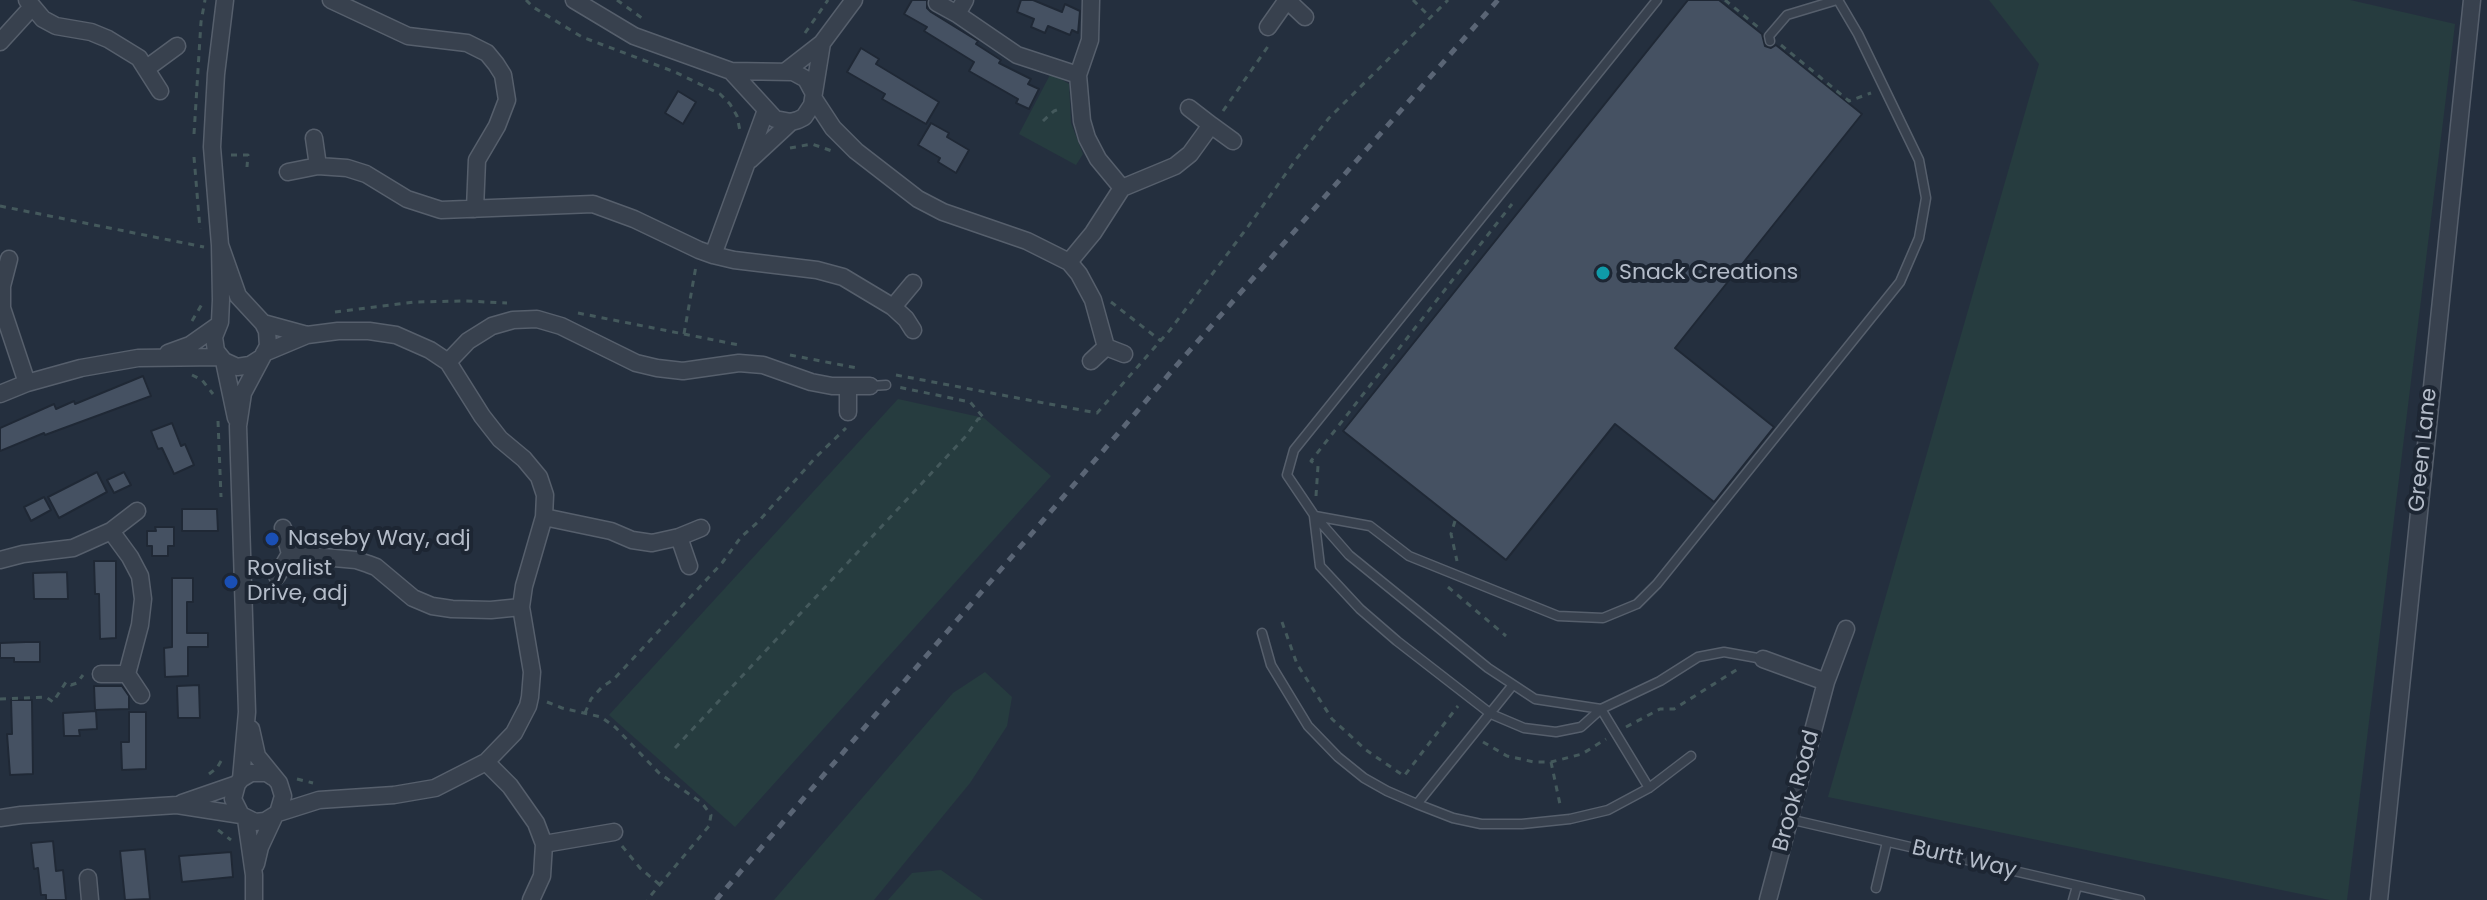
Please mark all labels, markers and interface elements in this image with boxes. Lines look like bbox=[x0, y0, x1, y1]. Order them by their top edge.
place label: Snack Creations bbox=[1619, 260, 1798, 286]
marker: Snack Creations bbox=[1594, 264, 1612, 282]
street label: Green Lane bbox=[2404, 387, 2444, 513]
place label: Naseby Way, adj bbox=[288, 526, 471, 552]
marker: Naseby Way, adj bbox=[263, 530, 281, 548]
place label: Royalist Drive, adj bbox=[247, 556, 348, 608]
marker: Royalist Drive, adj bbox=[222, 573, 240, 591]
street label: Brook Road bbox=[1768, 728, 1826, 854]
street label: Burtt Way bbox=[1909, 835, 2019, 885]

